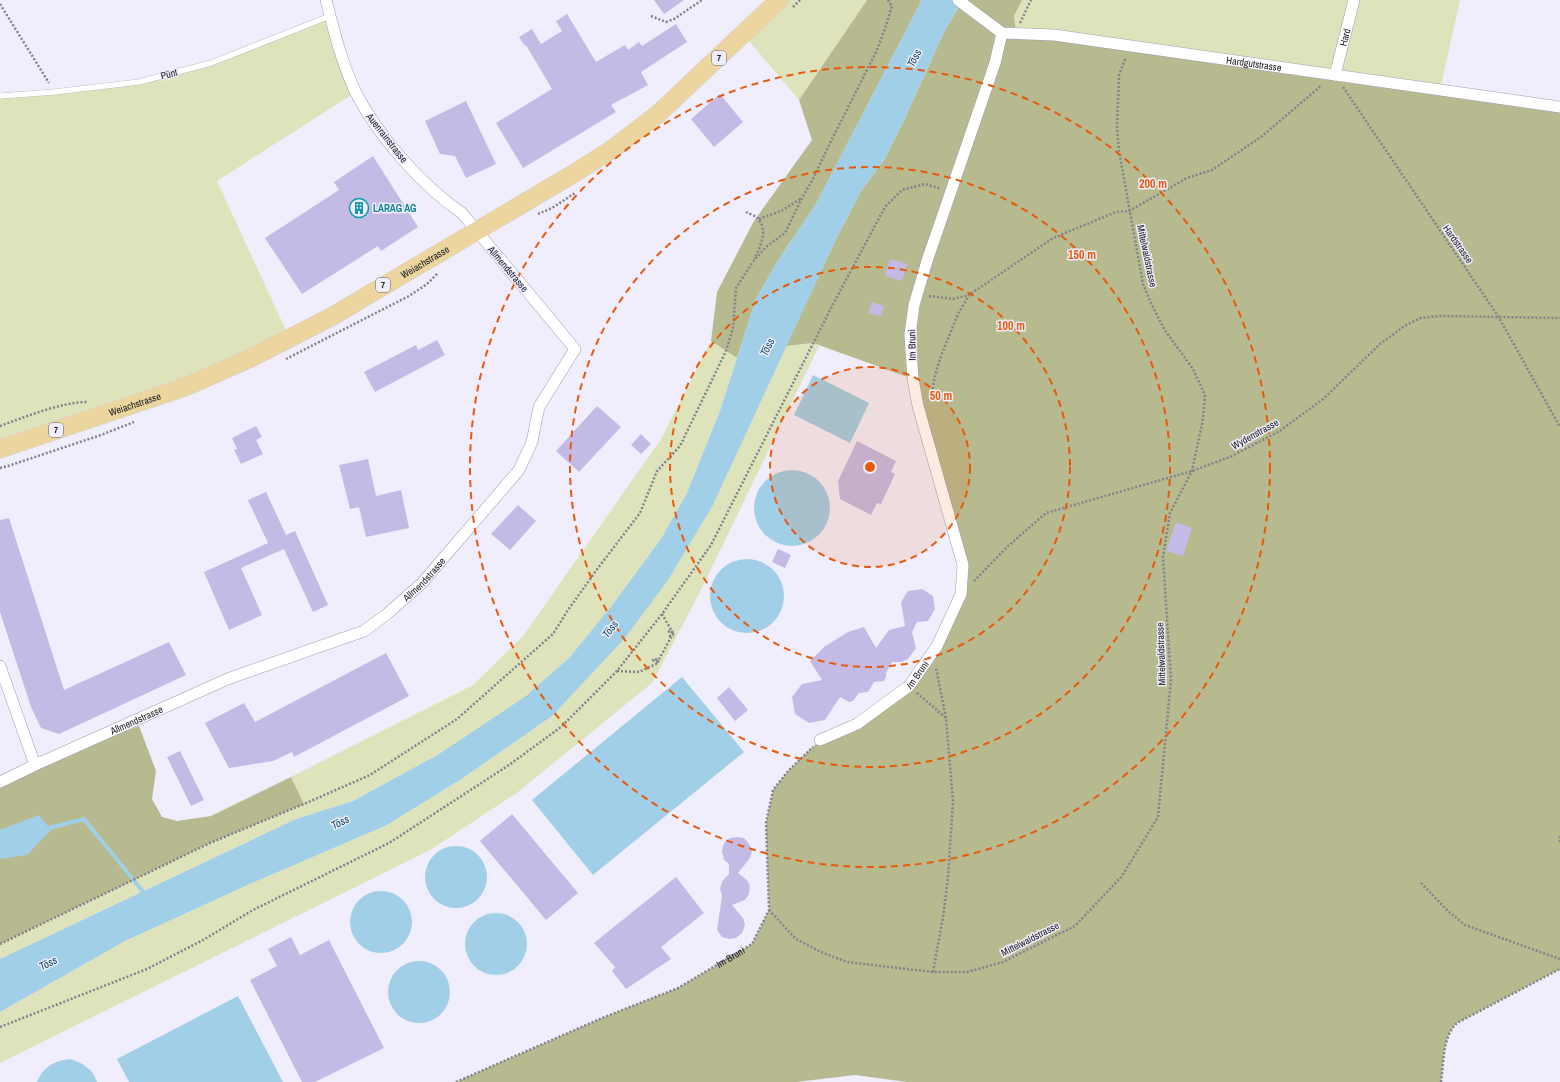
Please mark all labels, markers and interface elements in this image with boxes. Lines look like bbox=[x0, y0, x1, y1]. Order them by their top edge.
street label: Hard bbox=[1336, 27, 1353, 47]
water label: Töss bbox=[904, 46, 925, 69]
road number: 7 bbox=[712, 51, 726, 65]
street label: Hardgutstrasse bbox=[1225, 53, 1283, 74]
street label: Pünt bbox=[159, 65, 180, 82]
street label: Auenrainstrasse bbox=[363, 110, 411, 166]
text: 200 m bbox=[1139, 176, 1167, 192]
building icon: LARAG AG bbox=[348, 197, 370, 219]
place label: LARAG AG bbox=[373, 202, 416, 215]
street label: Hardstrasse bbox=[1440, 222, 1476, 266]
street label: Mittelwaldstrasse bbox=[1134, 224, 1160, 289]
street label: Weiachstrasse bbox=[398, 242, 452, 281]
street label: Allmendstrasse bbox=[484, 243, 531, 295]
text: 150 m bbox=[1068, 247, 1096, 263]
road number: 7 bbox=[376, 278, 390, 292]
text: 100 m bbox=[997, 318, 1025, 334]
street label: Im Bruni bbox=[905, 329, 919, 361]
water label: Töss bbox=[757, 335, 778, 358]
text: 50 m bbox=[930, 388, 952, 404]
street label: Weiachstrasse bbox=[107, 389, 163, 419]
street label: Wydenstrasse bbox=[1229, 416, 1281, 452]
road number: 7 bbox=[49, 423, 63, 437]
centre of rings bbox=[863, 460, 877, 474]
street label: Allmendstrasse bbox=[399, 554, 448, 604]
water label: Töss bbox=[599, 617, 621, 641]
street label: Mittelwaldstrasse bbox=[1153, 622, 1169, 686]
street label: Im Bruni bbox=[904, 658, 931, 692]
street label: Allmendstrasse bbox=[107, 702, 165, 738]
water label: Töss bbox=[329, 811, 352, 832]
street label: Mittelwaldstrasse bbox=[999, 919, 1062, 959]
street label: Im Bruni bbox=[714, 943, 747, 970]
water label: Töss bbox=[37, 952, 60, 973]

